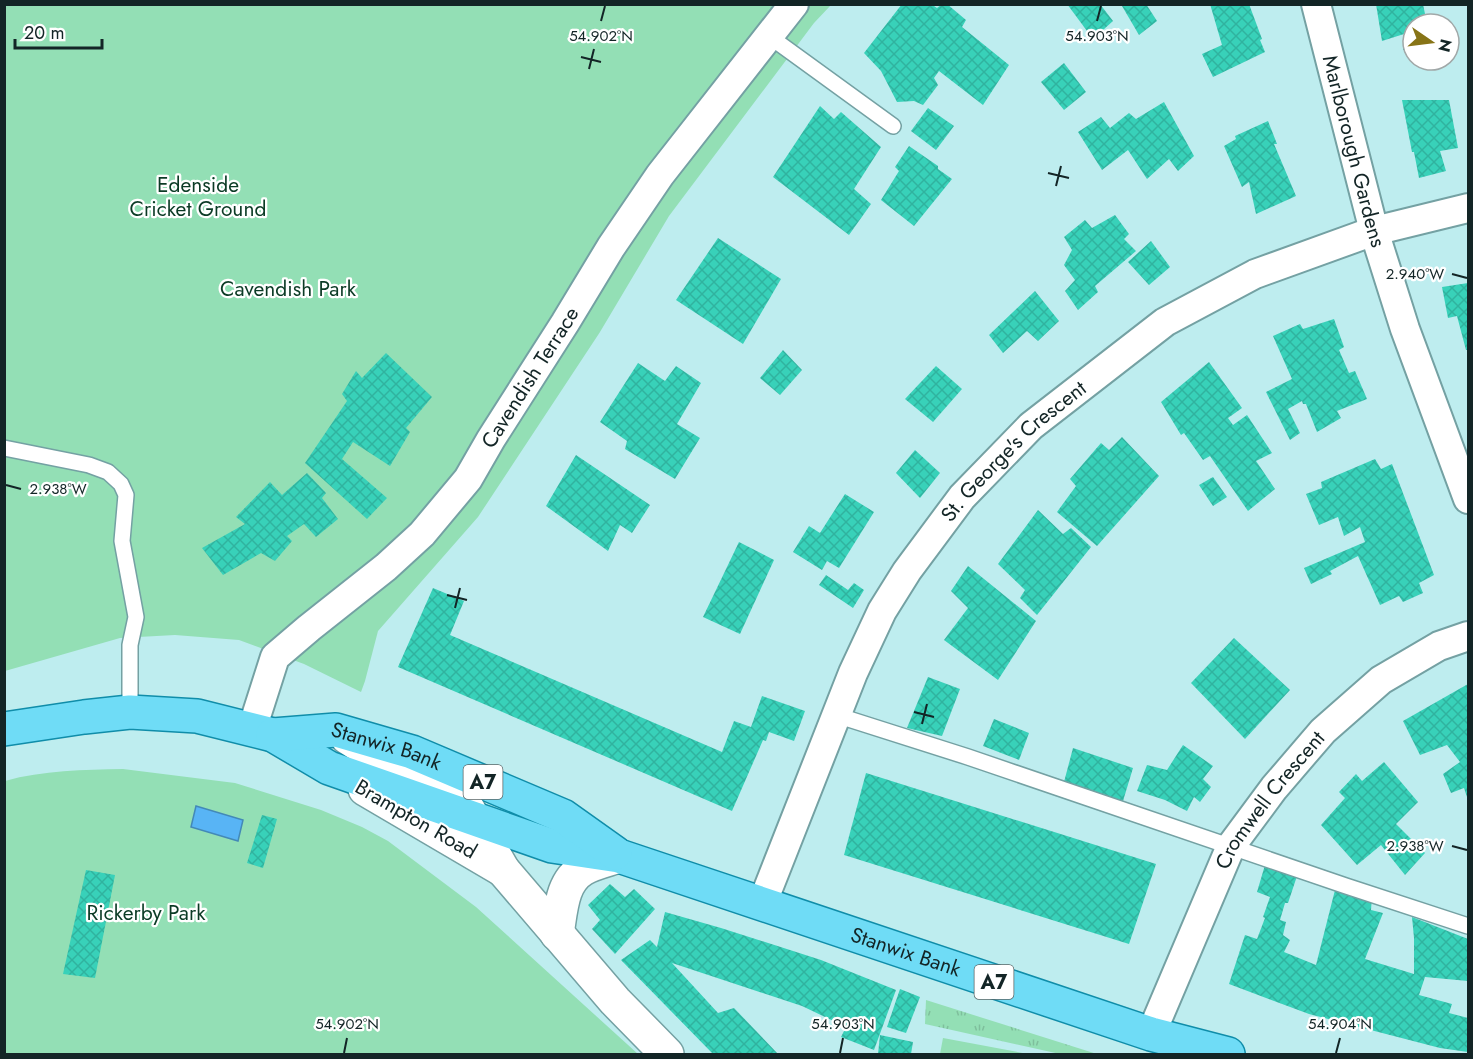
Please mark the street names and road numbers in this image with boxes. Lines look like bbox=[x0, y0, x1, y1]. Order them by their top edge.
street label: Marlborough Gardens bbox=[1315, 52, 1393, 251]
street label: Cavendish Terrace bbox=[474, 301, 586, 454]
street label: St. George's Crescent bbox=[933, 373, 1093, 528]
street label: Stanwix Bank bbox=[328, 714, 447, 778]
street label: Cromwell Crescent bbox=[1208, 724, 1332, 874]
road number: A7 bbox=[464, 765, 502, 799]
street label: Brampton Road bbox=[349, 772, 483, 866]
street label: Stanwix Bank bbox=[847, 920, 966, 985]
road number: A7 bbox=[974, 965, 1014, 999]

